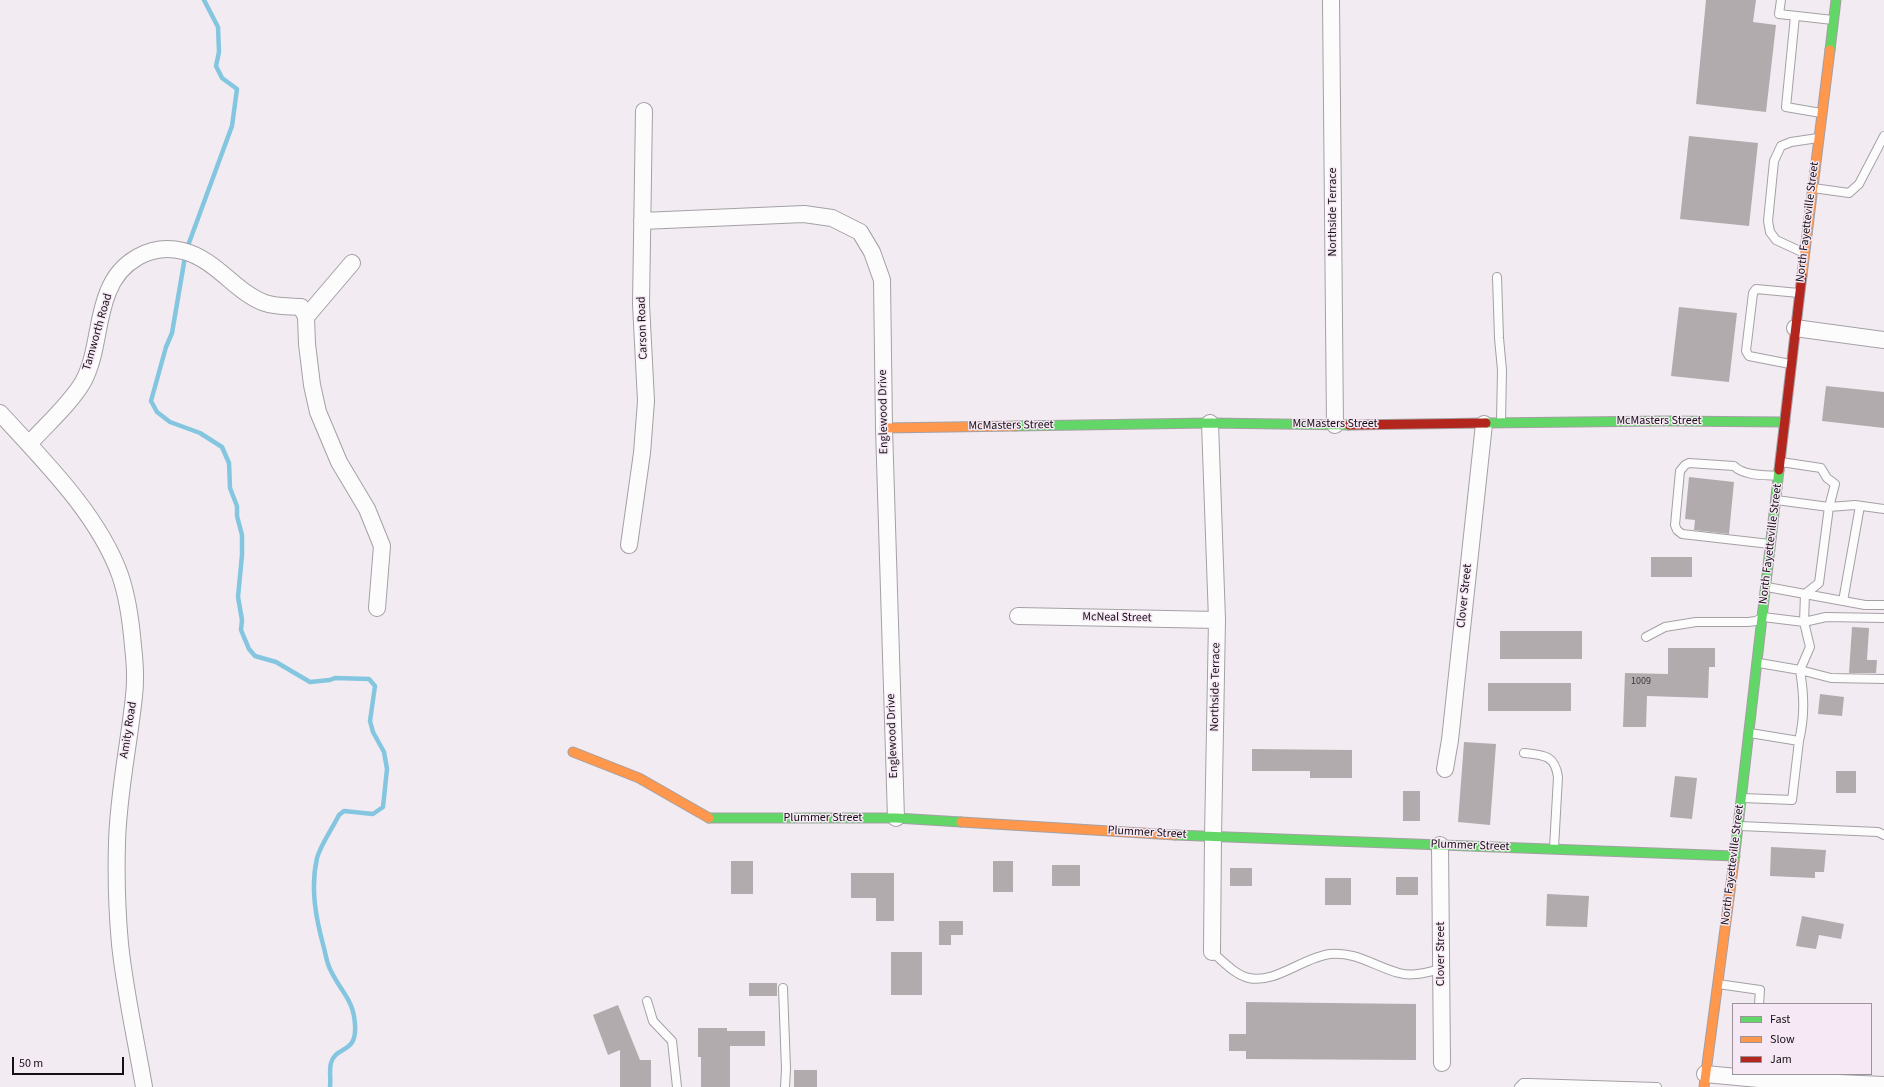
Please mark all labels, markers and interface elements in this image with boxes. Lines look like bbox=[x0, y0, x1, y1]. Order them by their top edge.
street label: North Fayetteville Street bbox=[1793, 161, 1823, 283]
street label: Northside Terrace bbox=[1326, 168, 1340, 256]
street label: Tamworth Road bbox=[80, 292, 116, 372]
street label: Carson Road bbox=[635, 296, 651, 360]
street label: Englewood Drive bbox=[876, 370, 892, 454]
street label: McMasters Street bbox=[1616, 414, 1702, 428]
street label: McMasters Street bbox=[1292, 417, 1378, 431]
street label: McMasters Street bbox=[968, 418, 1054, 434]
street label: North Fayetteville Street bbox=[1756, 483, 1786, 605]
street label: Clover Street bbox=[1454, 563, 1476, 629]
street label: McNeal Street bbox=[1082, 610, 1152, 626]
street label: Northside Terrace bbox=[1208, 642, 1224, 732]
house number: 1009 bbox=[1631, 676, 1651, 688]
street label: Englewood Drive bbox=[884, 693, 902, 779]
street label: Amity Road bbox=[117, 701, 141, 759]
street label: North Fayetteville Street bbox=[1718, 804, 1748, 926]
street label: Plummer Street bbox=[784, 811, 862, 825]
street label: Plummer Street bbox=[1107, 824, 1187, 842]
street label: Plummer Street bbox=[1430, 837, 1510, 855]
street label: Clover Street bbox=[1434, 922, 1448, 986]
legend bbox=[1732, 1003, 1872, 1075]
text: Fast bbox=[1770, 1011, 1790, 1028]
text: Slow bbox=[1770, 1031, 1795, 1048]
scale bar bbox=[14, 1049, 126, 1075]
text: Jam bbox=[1770, 1051, 1792, 1068]
text: 50 m bbox=[19, 1055, 43, 1072]

